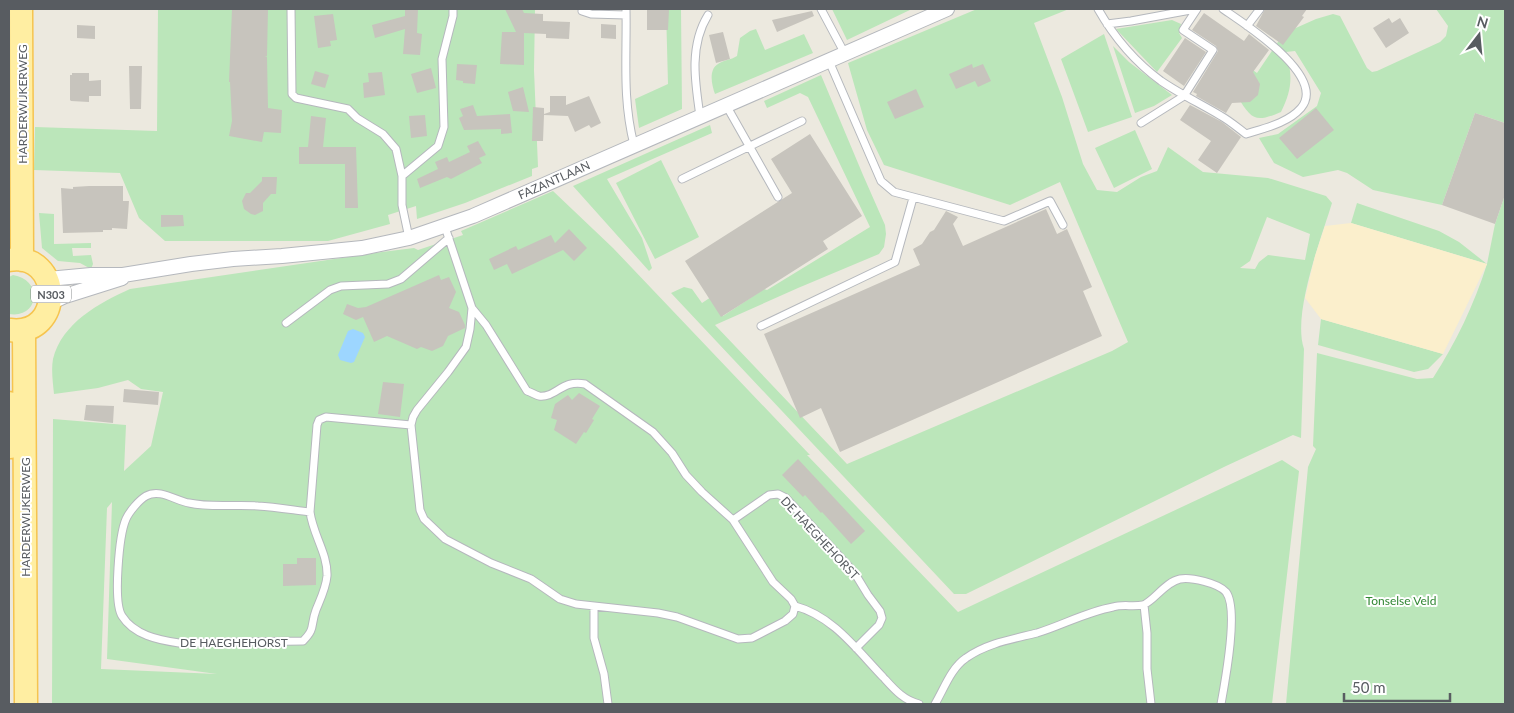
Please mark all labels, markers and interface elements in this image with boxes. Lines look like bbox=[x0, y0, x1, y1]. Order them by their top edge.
north arrow bbox=[1454, 10, 1504, 60]
text: N bbox=[1475, 12, 1490, 32]
street label: HARDERWIJKERWEG bbox=[15, 44, 30, 164]
street label: FAZANTLAAN bbox=[516, 157, 592, 203]
road number: N303 bbox=[31, 286, 71, 302]
street label: HARDERWIJKERWEG bbox=[18, 457, 33, 577]
street label: DE HAEGHEHORST bbox=[778, 493, 862, 583]
park label: Tonselse Veld bbox=[1366, 593, 1436, 608]
street label: DE HAEGHEHORST bbox=[180, 635, 288, 650]
scale bar bbox=[1344, 670, 1450, 702]
text: 50 m bbox=[1352, 678, 1386, 696]

